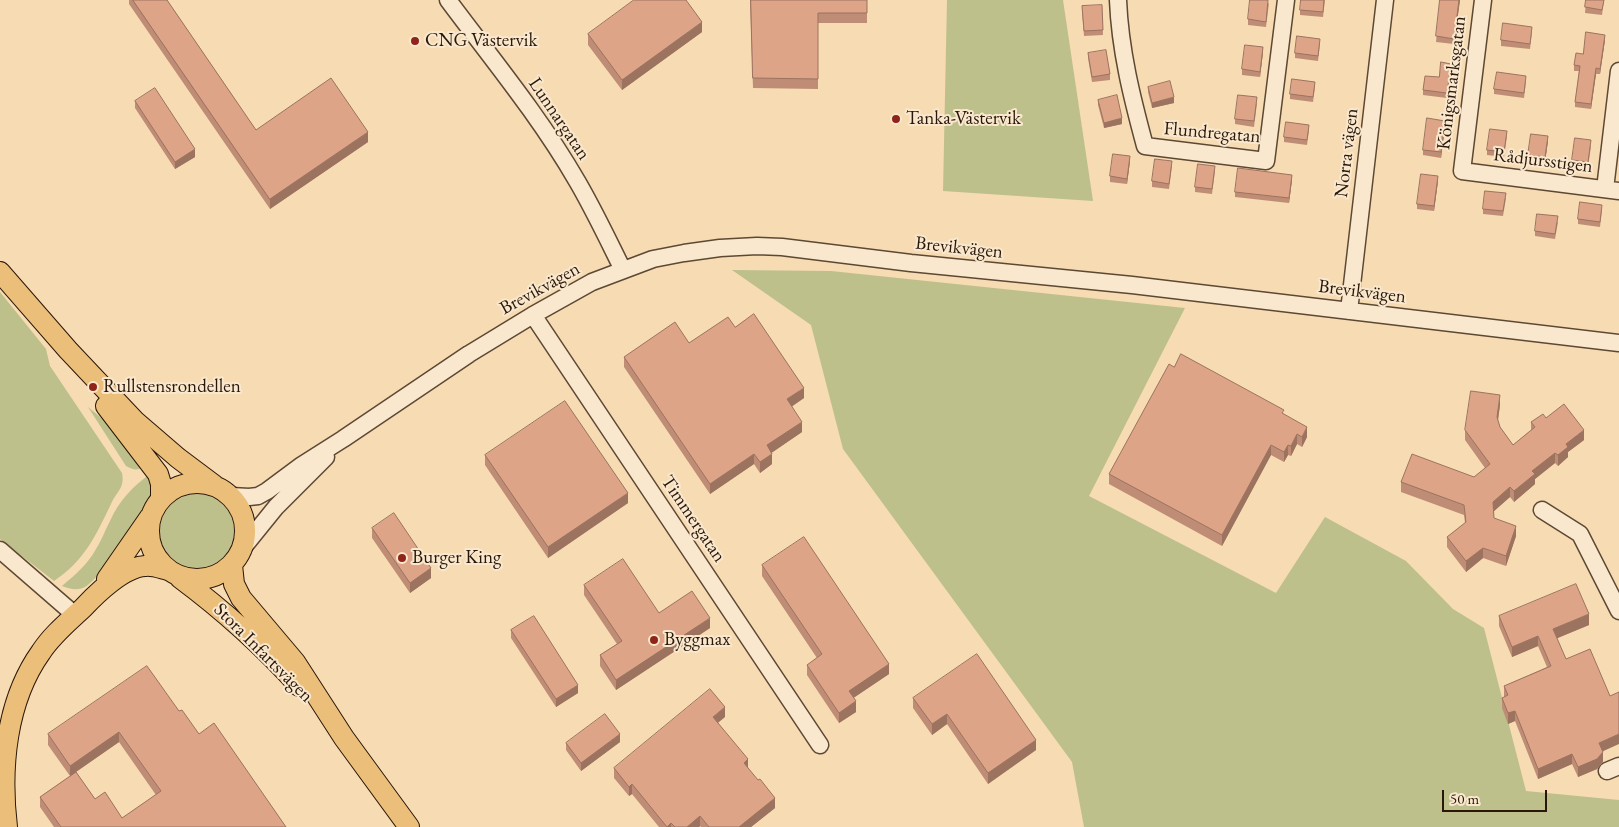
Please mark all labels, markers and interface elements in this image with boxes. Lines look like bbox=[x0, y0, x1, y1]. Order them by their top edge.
street label: Königsmarksgatan bbox=[1432, 15, 1472, 151]
place label: CNG Västervik bbox=[425, 30, 537, 52]
marker: CNG Västervik bbox=[409, 35, 421, 47]
street label: Lunnargatan bbox=[523, 73, 595, 165]
street label: Norra vägen bbox=[1330, 107, 1364, 199]
place label: Tanka-Västervik bbox=[906, 108, 1021, 130]
marker: Tanka-Västervik bbox=[890, 113, 902, 125]
street label: Flundregatan bbox=[1163, 117, 1261, 149]
street label: Rådjursstigen bbox=[1492, 144, 1594, 178]
street label: Brevikvägen bbox=[914, 232, 1004, 264]
street label: Brevikvägen bbox=[496, 258, 584, 320]
street label: Brevikvägen bbox=[1317, 275, 1407, 309]
place label: Rullstensrondellen bbox=[103, 376, 241, 398]
marker: Rullstensrondellen bbox=[87, 381, 99, 393]
street label: Timmergatan bbox=[656, 471, 730, 567]
place label: Burger King bbox=[412, 547, 501, 569]
marker: Burger King bbox=[396, 552, 408, 564]
street label: Stora Infartsvägen bbox=[209, 599, 317, 707]
place label: Byggmax bbox=[664, 629, 731, 651]
marker: Byggmax bbox=[648, 634, 660, 646]
scale bar bbox=[1444, 780, 1549, 812]
text: 50 m bbox=[1450, 789, 1479, 808]

